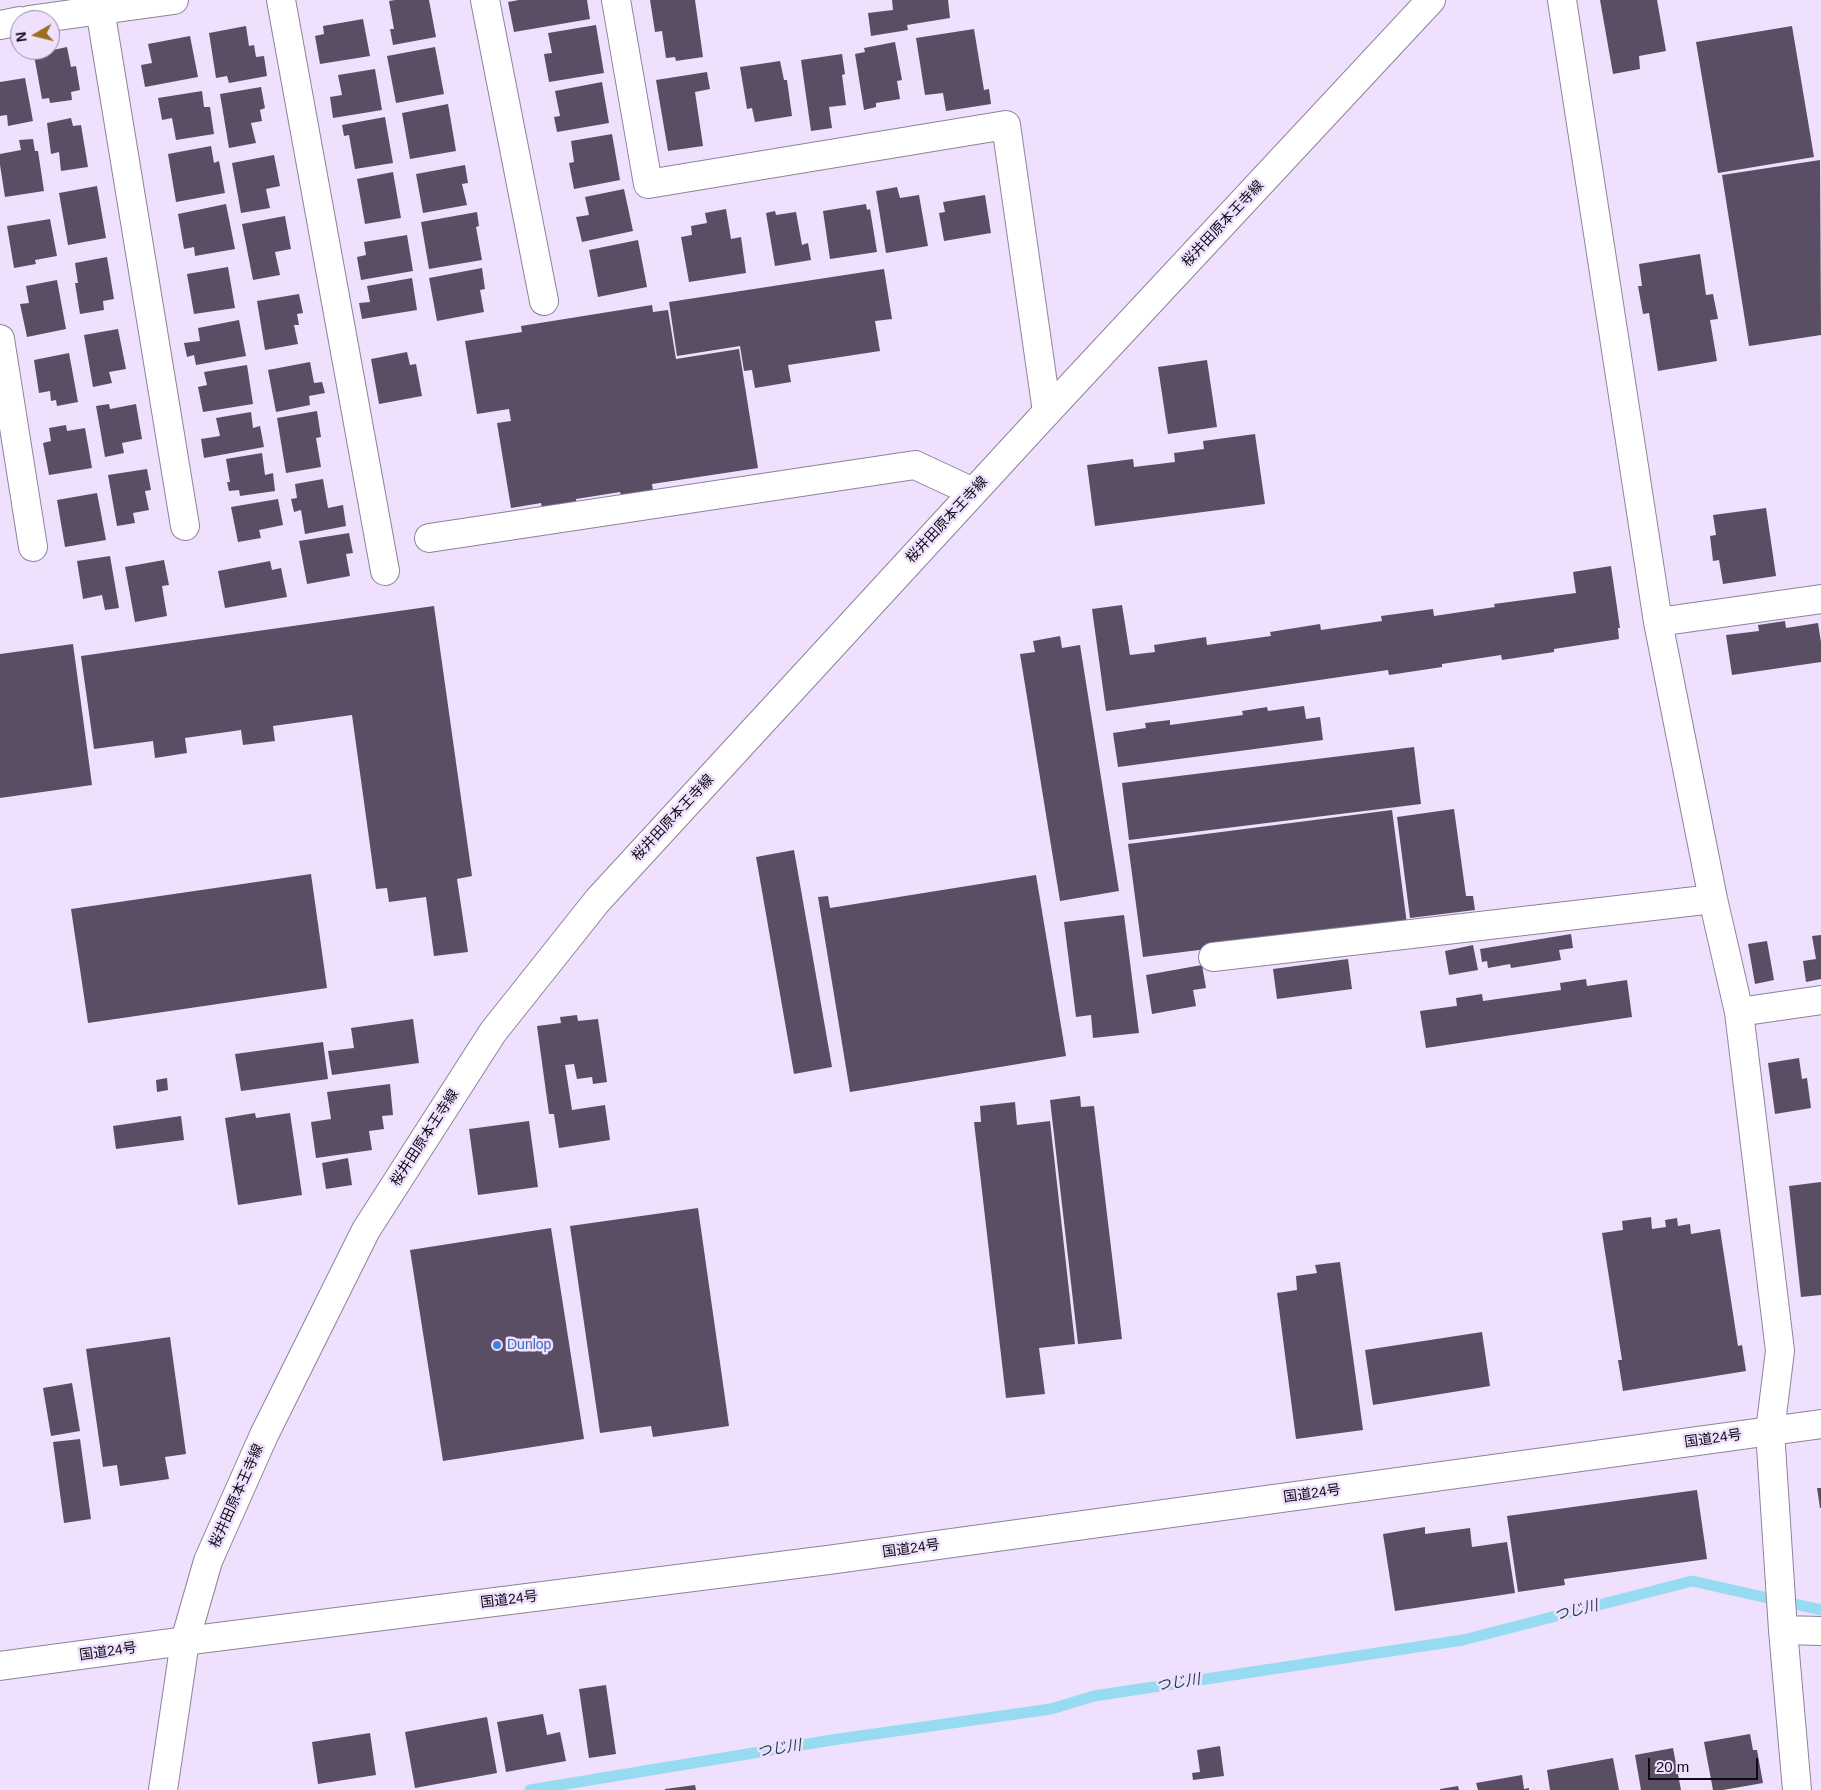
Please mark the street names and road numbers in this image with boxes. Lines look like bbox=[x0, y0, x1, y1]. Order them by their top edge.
street label: 桜井田原本王寺線 bbox=[1179, 177, 1267, 271]
street label: 桜井田原本王寺線 bbox=[903, 473, 991, 567]
street label: 桜井田原本王寺線 bbox=[629, 771, 717, 865]
street label: 桜井田原本王寺線 bbox=[387, 1086, 463, 1190]
street label: 国道24号 bbox=[1683, 1427, 1743, 1451]
street label: 桜井田原本王寺線 bbox=[207, 1441, 267, 1551]
street label: 国道24号 bbox=[1282, 1482, 1342, 1506]
street label: 国道24号 bbox=[881, 1537, 941, 1561]
street label: 国道24号 bbox=[479, 1588, 539, 1612]
street label: 国道24号 bbox=[78, 1640, 138, 1664]

